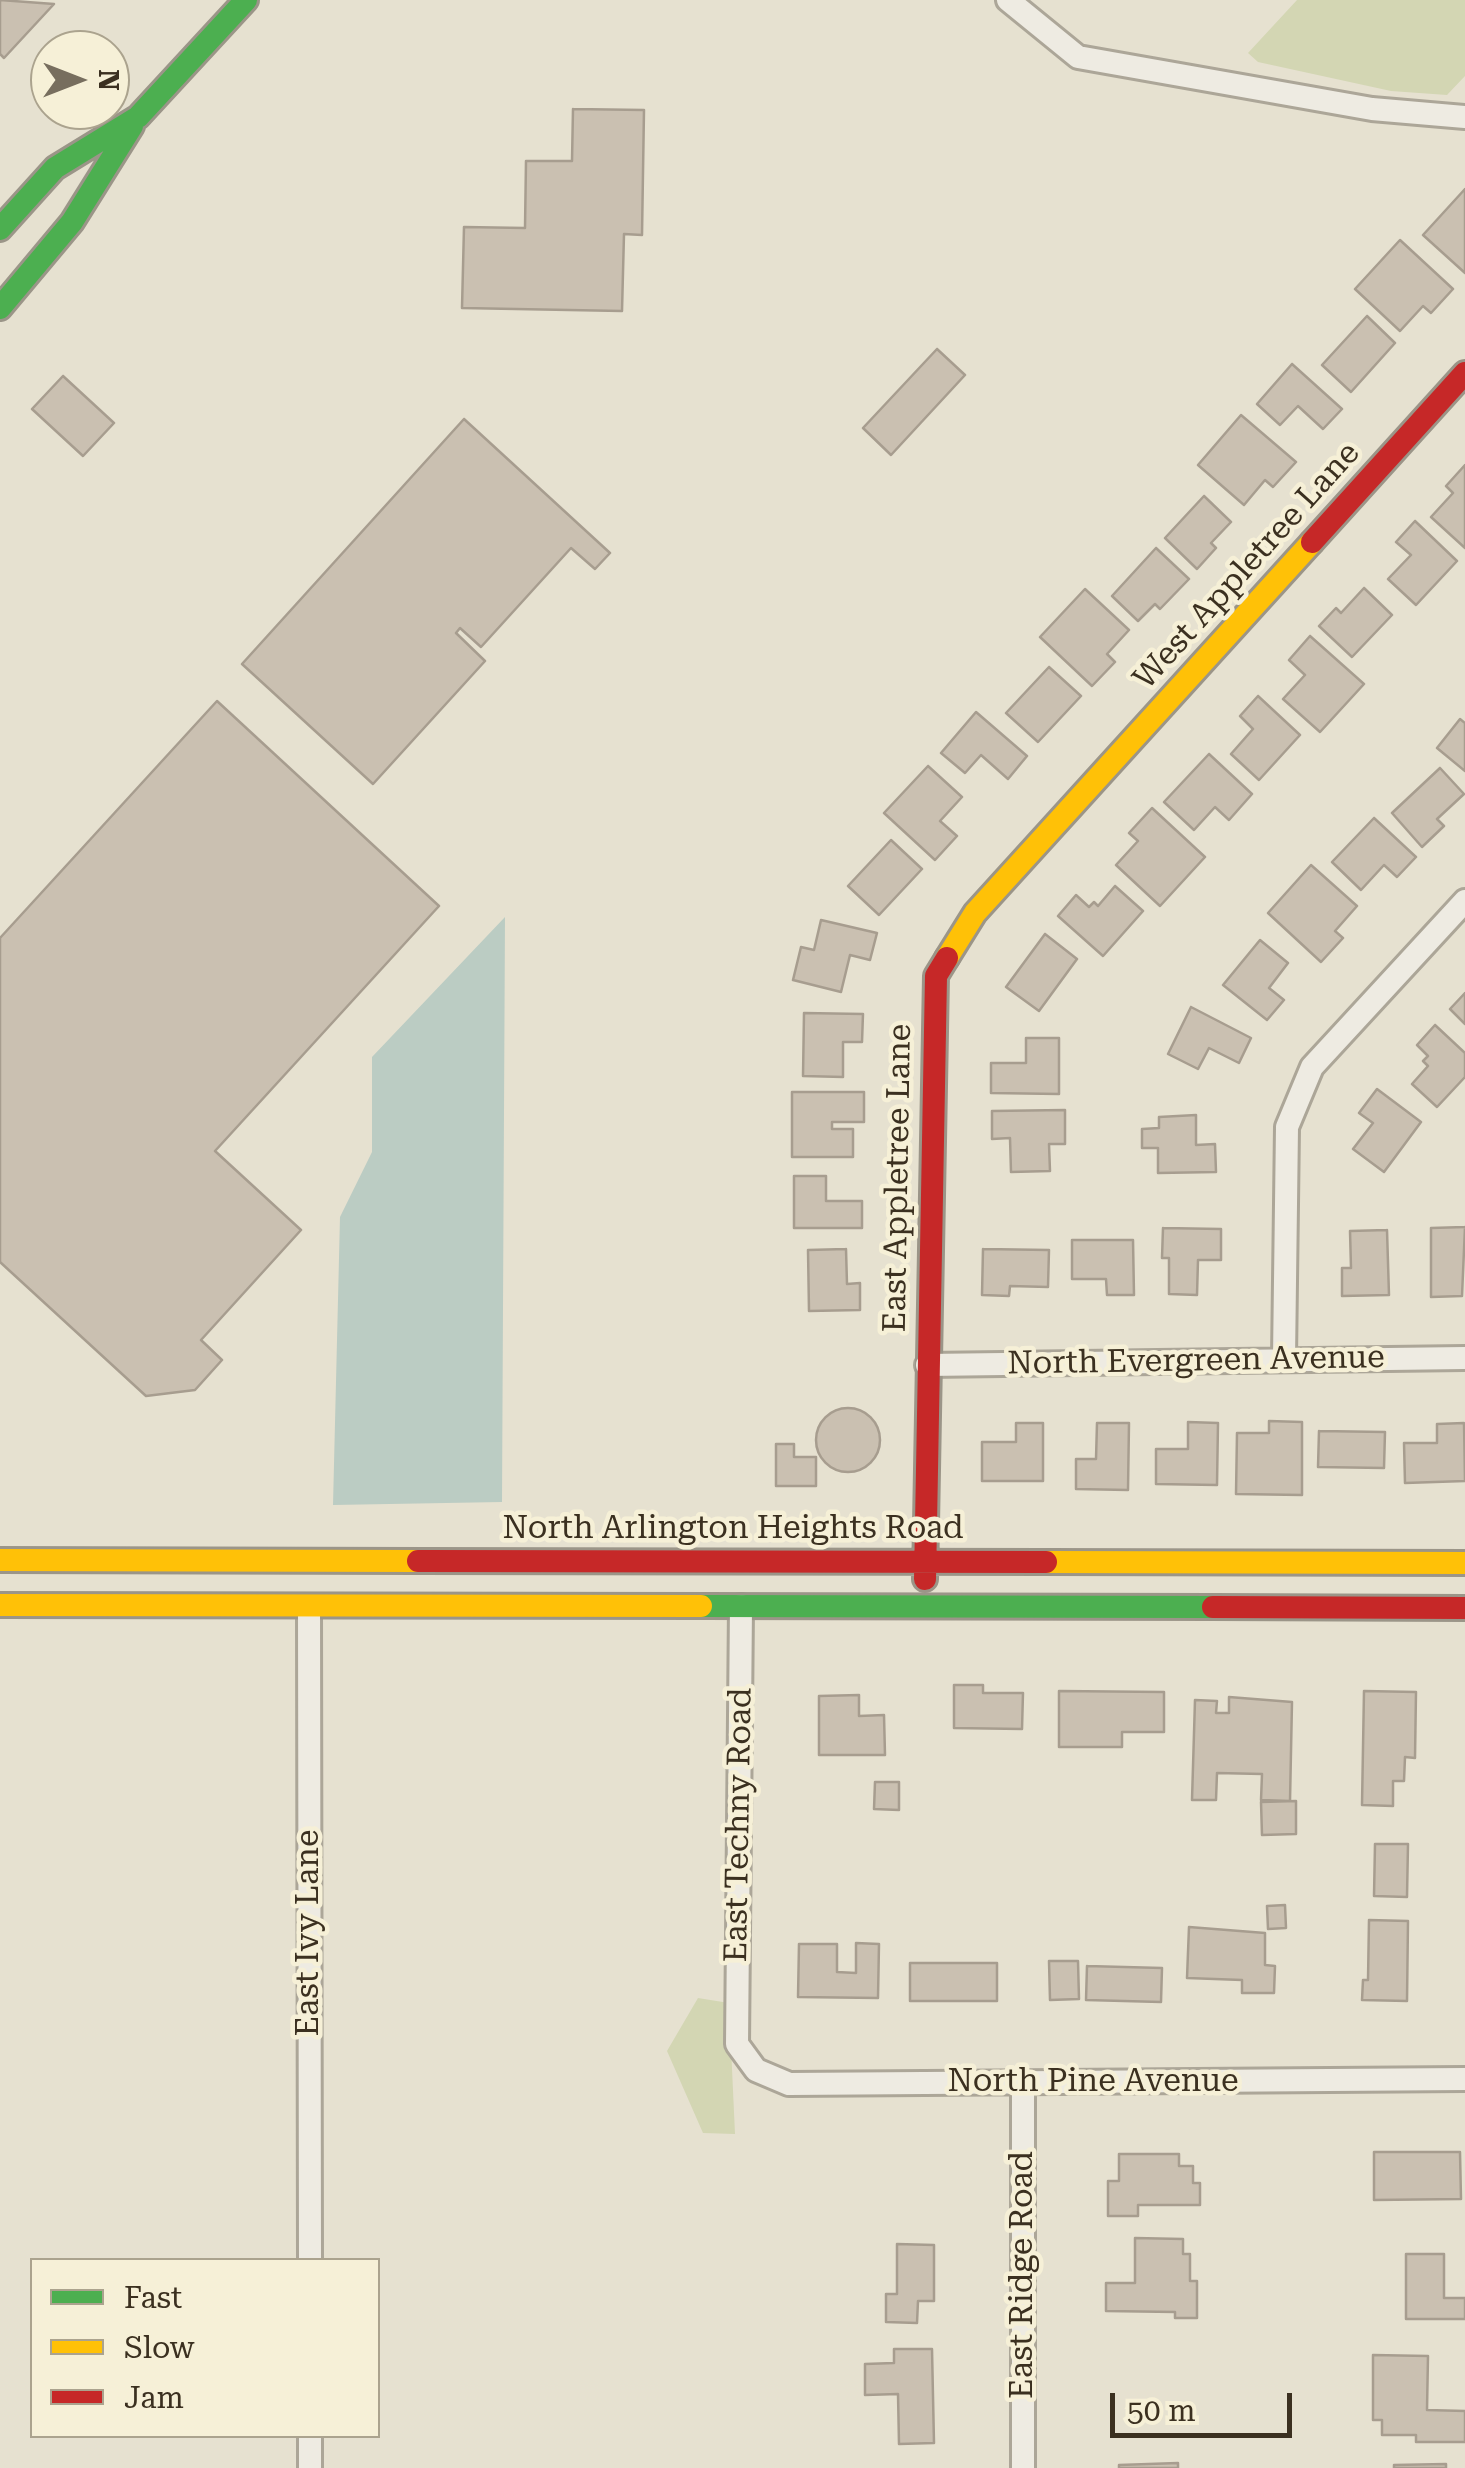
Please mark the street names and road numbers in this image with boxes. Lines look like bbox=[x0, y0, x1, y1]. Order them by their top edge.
street label: West Appletree Lane bbox=[1126, 435, 1368, 697]
street label: East Appletree Lane bbox=[876, 1023, 920, 1333]
street label: North Evergreen Avenue bbox=[1007, 1339, 1385, 1383]
street label: North Arlington Heights Road bbox=[503, 1510, 963, 1548]
street label: East Techny Road bbox=[717, 1687, 761, 1963]
street label: East Ivy Lane bbox=[290, 1829, 328, 2037]
street label: North Pine Avenue bbox=[947, 2063, 1239, 2101]
street label: East Ridge Road bbox=[1004, 2151, 1042, 2399]

